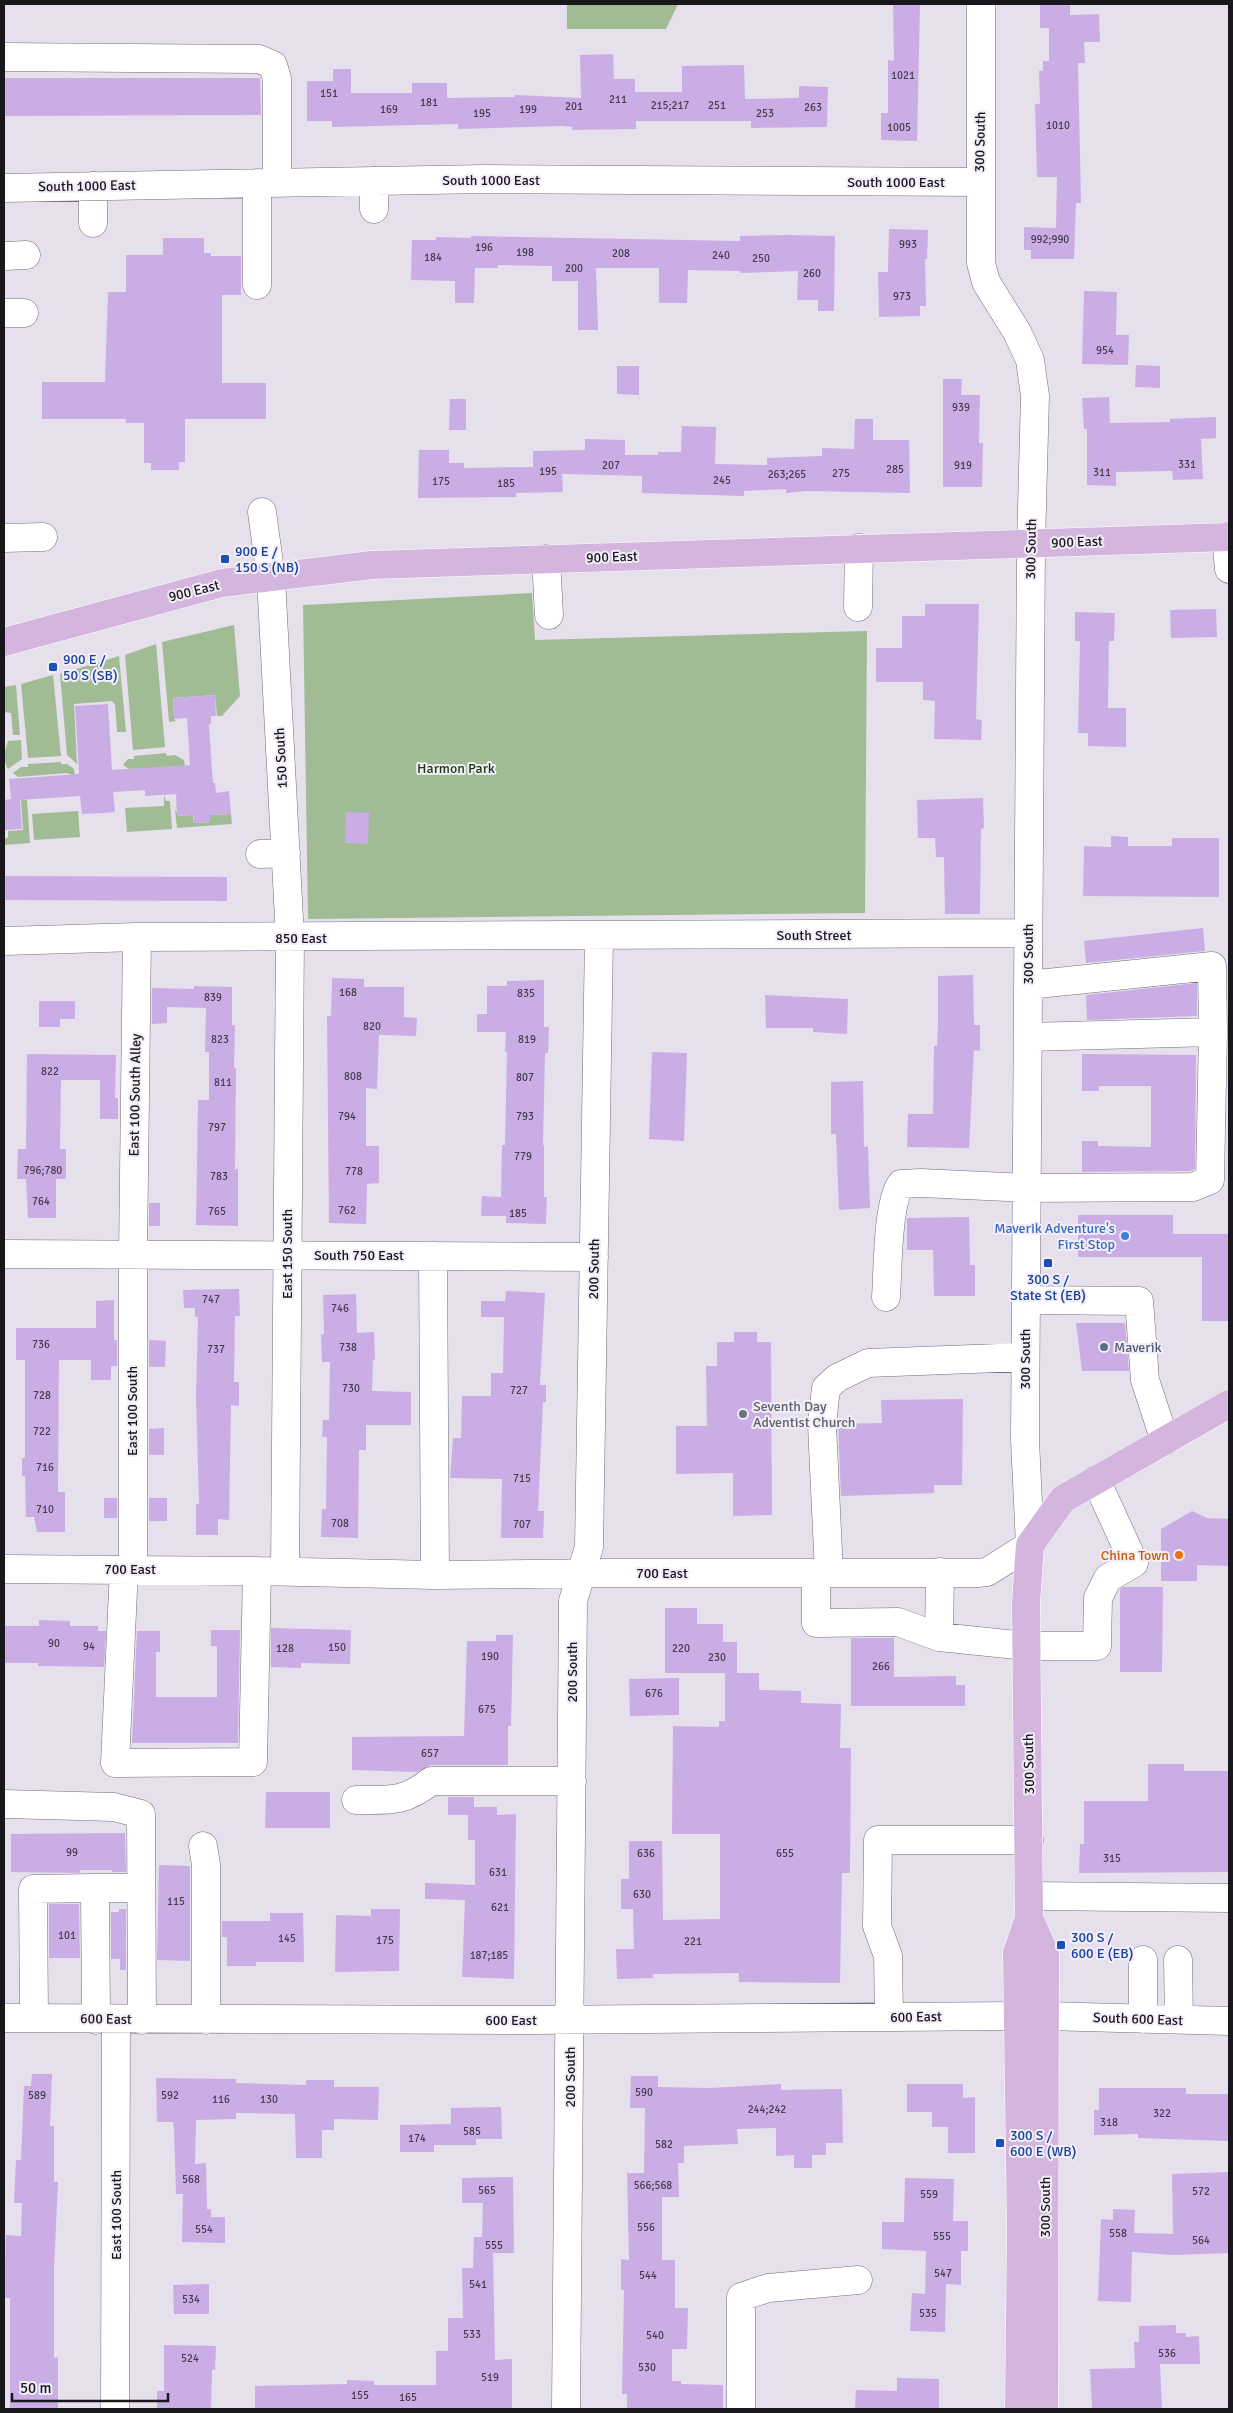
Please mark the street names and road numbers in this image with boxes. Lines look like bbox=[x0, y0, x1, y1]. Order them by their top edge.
street label: 300 South bbox=[971, 111, 989, 173]
street label: South 1000 East bbox=[442, 172, 540, 189]
street label: South 1000 East bbox=[847, 174, 945, 191]
street label: South 1000 East bbox=[38, 177, 136, 195]
street label: 300 South bbox=[1022, 518, 1040, 580]
street label: 900 East bbox=[1051, 533, 1103, 551]
street label: 900 East bbox=[586, 548, 638, 566]
street label: 900 East bbox=[167, 576, 221, 606]
street label: 150 South bbox=[271, 727, 291, 789]
street label: 300 South bbox=[1020, 924, 1037, 985]
street label: South Street bbox=[777, 927, 851, 944]
street label: 850 East bbox=[275, 930, 327, 947]
street label: East 100 South Alley bbox=[125, 1033, 145, 1157]
street label: East 150 South bbox=[279, 1209, 296, 1299]
street label: 200 South bbox=[585, 1238, 603, 1300]
street label: South 750 East bbox=[314, 1247, 404, 1264]
street label: 300 South bbox=[1017, 1329, 1034, 1390]
street label: East 100 South bbox=[124, 1366, 141, 1456]
street label: 700 East bbox=[104, 1561, 156, 1578]
street label: 700 East bbox=[636, 1565, 688, 1582]
street label: 200 South bbox=[564, 1642, 581, 1703]
street label: 300 South bbox=[1020, 1733, 1038, 1795]
street label: 600 East bbox=[890, 2008, 942, 2026]
street label: South 600 East bbox=[1093, 2009, 1183, 2029]
street label: 600 East bbox=[80, 2010, 132, 2028]
street label: 600 East bbox=[485, 2012, 537, 2029]
street label: 200 South bbox=[562, 2047, 579, 2108]
street label: East 100 South bbox=[108, 2170, 125, 2260]
street label: 300 South bbox=[1037, 2177, 1054, 2238]

